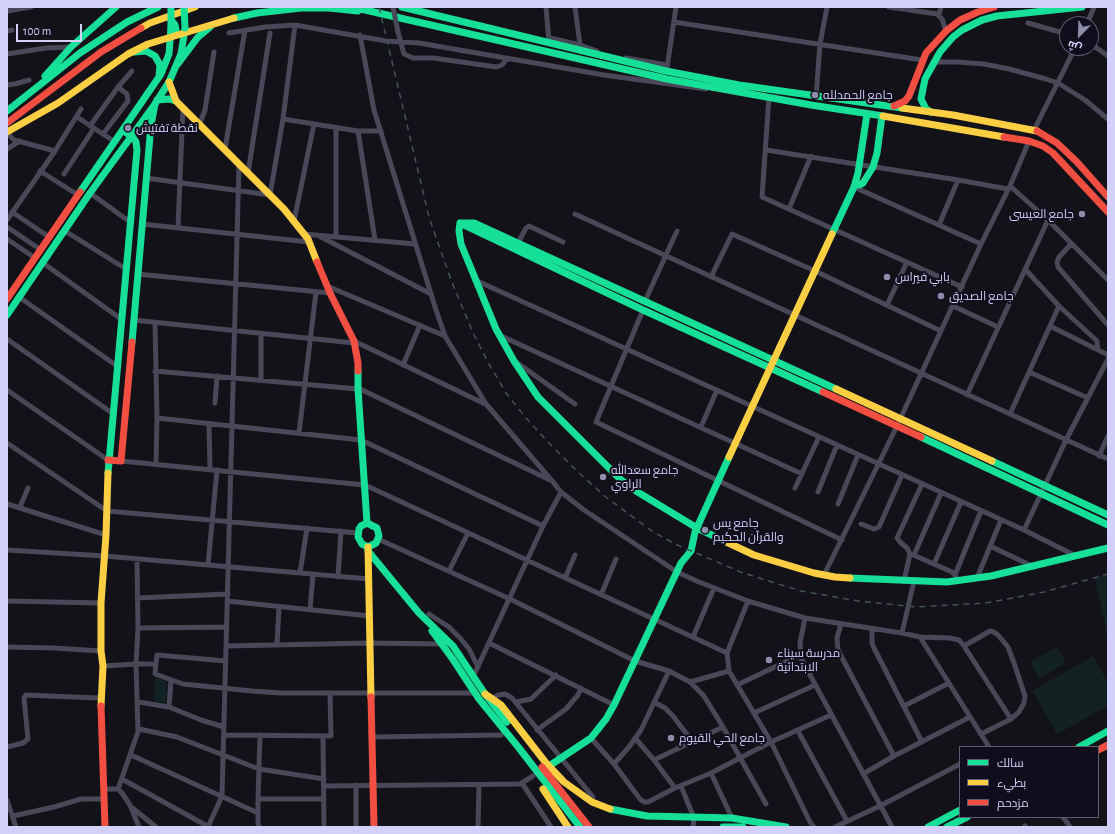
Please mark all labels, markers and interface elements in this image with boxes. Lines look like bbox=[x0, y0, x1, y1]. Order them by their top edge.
scale bar bbox=[18, 16, 84, 42]
north arrow bbox=[1059, 16, 1099, 56]
text: 100 m bbox=[23, 25, 51, 37]
text: ش bbox=[1066, 39, 1083, 54]
place label: جامع الحمدلله bbox=[823, 88, 893, 102]
marker: جامع الحمدلله bbox=[810, 90, 820, 100]
place label: نقطة تفتيش bbox=[136, 121, 198, 135]
marker: نقطة تفتيش bbox=[123, 123, 133, 133]
place label: جامع العيسى bbox=[1009, 207, 1074, 221]
marker: جامع العيسى bbox=[1077, 209, 1087, 219]
place label: بابي فيراس bbox=[895, 270, 950, 284]
marker: بابي فيراس bbox=[882, 272, 892, 282]
place label: جامع الصديق bbox=[949, 289, 1014, 303]
marker: جامع الصديق bbox=[936, 291, 946, 301]
place label: جامع سعدالله الراوي bbox=[611, 463, 678, 491]
marker: جامع سعدالله الراوي bbox=[598, 472, 608, 482]
place label: جامع يس والقرآن الحكيم bbox=[713, 516, 784, 544]
marker: جامع يس والقرآن الحكيم bbox=[700, 525, 710, 535]
place label: مدرسة سيناء الابتدائية bbox=[777, 646, 840, 674]
marker: مدرسة سيناء الابتدائية bbox=[764, 655, 774, 665]
place label: جامع الحي القيوم bbox=[679, 731, 765, 745]
marker: جامع الحي القيوم bbox=[666, 733, 676, 743]
legend bbox=[959, 746, 1099, 818]
text: سالك bbox=[997, 757, 1024, 769]
text: بطيء bbox=[997, 777, 1026, 789]
text: مزدحم bbox=[997, 797, 1029, 809]

